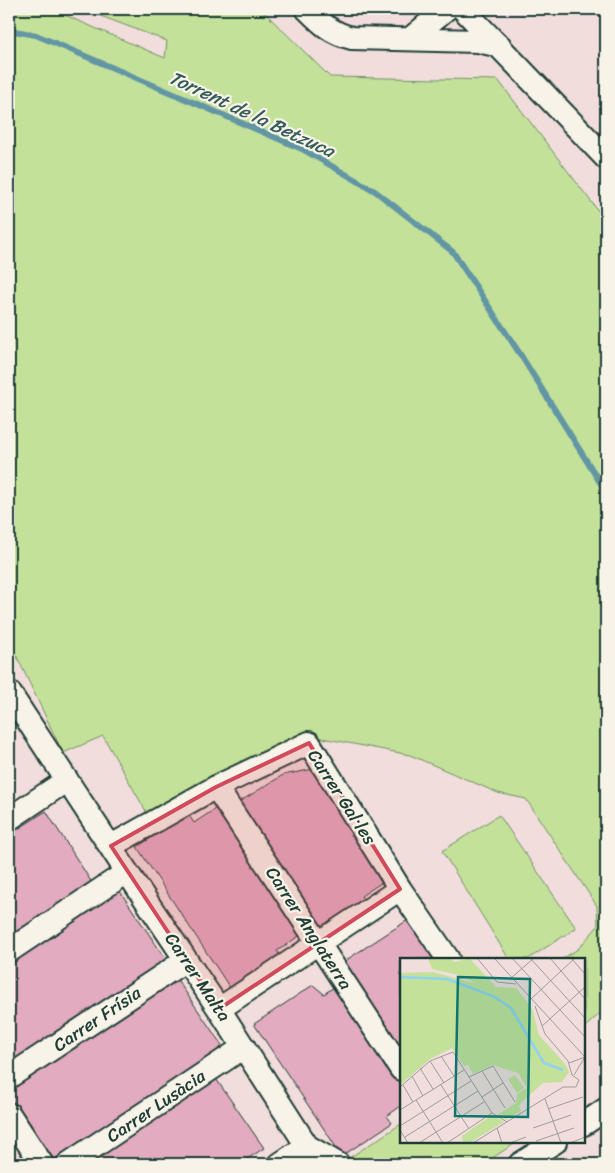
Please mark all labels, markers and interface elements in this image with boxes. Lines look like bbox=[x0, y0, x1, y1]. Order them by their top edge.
water label: Torrent de la Betzuca bbox=[164, 61, 342, 168]
street label: Carrer Gal·les bbox=[299, 742, 386, 852]
street label: Carrer Anglaterra bbox=[257, 860, 361, 996]
street label: Carrer Malta bbox=[156, 926, 240, 1028]
inset map bbox=[400, 958, 585, 1143]
street label: Carrer Frísia bbox=[46, 977, 149, 1060]
street label: Carrer Lusàcia bbox=[100, 1060, 213, 1151]

